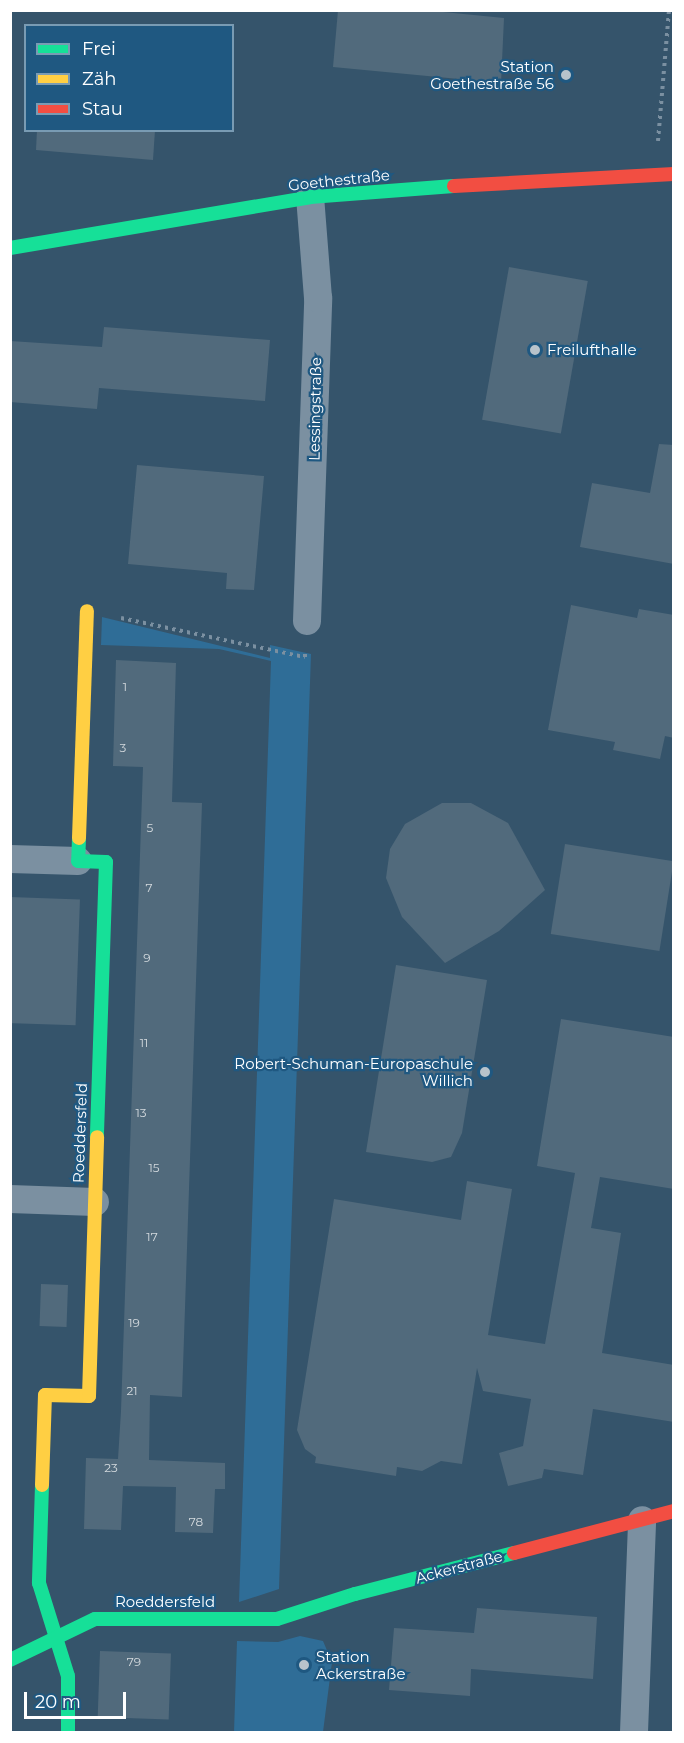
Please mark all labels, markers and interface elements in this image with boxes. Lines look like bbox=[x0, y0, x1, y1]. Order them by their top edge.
legend bbox=[24, 24, 234, 132]
text: Frei bbox=[82, 38, 116, 60]
place label: Station Goethestraße 56 bbox=[430, 57, 554, 92]
text: Zäh bbox=[82, 68, 117, 90]
marker: Station Goethestraße 56 bbox=[559, 68, 573, 82]
text: Stau bbox=[82, 98, 123, 120]
street label: Goethestraße bbox=[287, 166, 391, 194]
place label: Freilufthalle bbox=[547, 341, 637, 359]
marker: Freilufthalle bbox=[528, 343, 542, 357]
street label: Lessingstraße bbox=[305, 357, 325, 461]
house number: 1 bbox=[123, 680, 127, 694]
house number: 3 bbox=[120, 741, 126, 755]
house number: 5 bbox=[147, 821, 153, 835]
house number: 7 bbox=[145, 881, 153, 895]
house number: 9 bbox=[143, 951, 151, 965]
house number: 11 bbox=[140, 1036, 148, 1050]
place label: Robert-Schuman-Europaschule Willich bbox=[234, 1054, 473, 1089]
marker: Robert-Schuman-Europaschule Willich bbox=[478, 1065, 492, 1079]
street label: Roeddersfeld bbox=[69, 1083, 91, 1183]
house number: 13 bbox=[135, 1106, 147, 1120]
house number: 15 bbox=[148, 1161, 160, 1175]
house number: 17 bbox=[146, 1230, 158, 1244]
house number: 19 bbox=[128, 1316, 140, 1330]
house number: 21 bbox=[126, 1384, 138, 1398]
house number: 23 bbox=[104, 1461, 118, 1475]
house number: 78 bbox=[189, 1515, 203, 1529]
street label: Ackerstraße bbox=[413, 1547, 505, 1587]
street label: Roeddersfeld bbox=[115, 1593, 215, 1611]
place label: Station Ackerstraße bbox=[316, 1647, 405, 1682]
house number: 79 bbox=[127, 1655, 141, 1669]
marker: Station Ackerstraße bbox=[297, 1658, 311, 1672]
scale bar bbox=[27, 1680, 129, 1718]
text: 20 m bbox=[35, 1691, 81, 1713]

